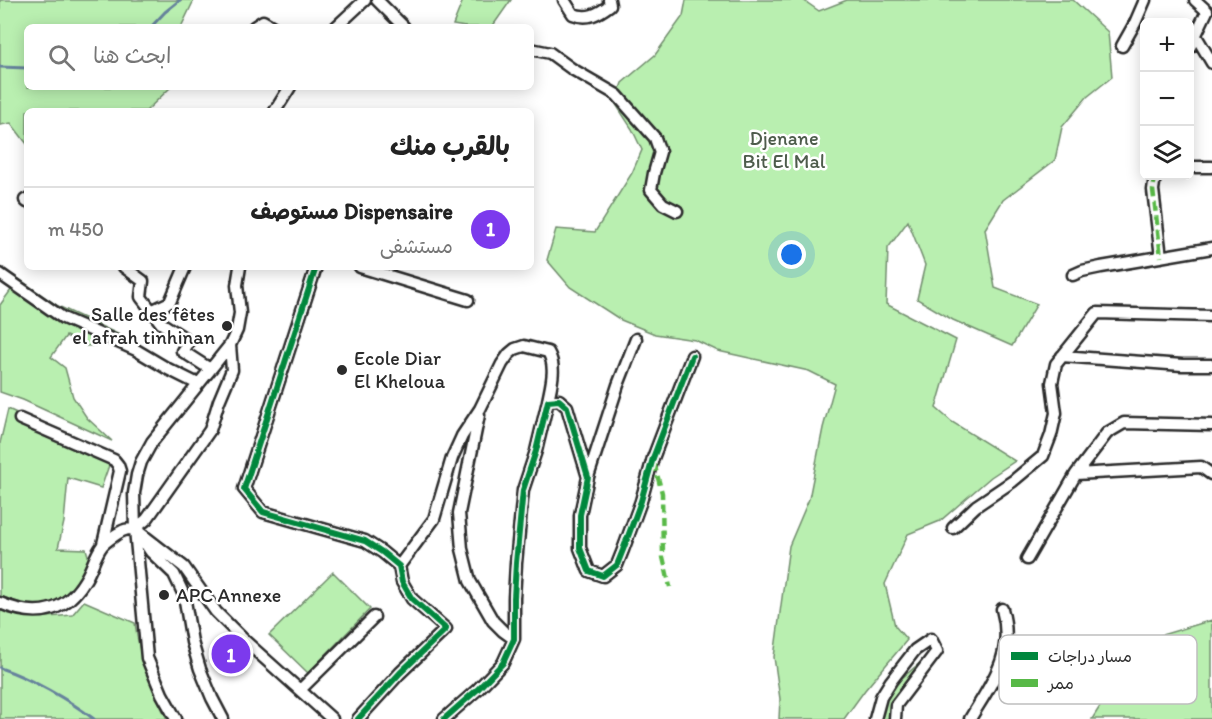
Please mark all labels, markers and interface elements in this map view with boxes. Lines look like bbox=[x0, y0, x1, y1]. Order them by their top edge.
map controls bbox=[1140, 18, 1194, 180]
button: + bbox=[1140, 18, 1194, 72]
search box bbox=[24, 24, 534, 90]
icon: search bbox=[45, 41, 78, 74]
text: ابحث هنا bbox=[93, 42, 172, 69]
button: − bbox=[1140, 72, 1194, 126]
park label: Djenane Bit El Mal bbox=[742, 126, 826, 173]
button: layers bbox=[1140, 126, 1194, 180]
text: بالقرب منك bbox=[390, 130, 510, 162]
text: Dispensaire مستوصف bbox=[251, 198, 453, 225]
text: 450 m bbox=[48, 217, 104, 241]
text: 1 bbox=[486, 217, 495, 241]
text: مستشفى bbox=[380, 234, 453, 258]
your location bbox=[777, 240, 806, 269]
place label: Salle des fêtes el afrah tinhinan bbox=[72, 302, 215, 349]
marker: Salle des fêtes el afrah tinhinan bbox=[220, 319, 234, 333]
place label: Ecole Diar El Kheloua bbox=[354, 346, 446, 393]
marker: Ecole Diar El Kheloua bbox=[335, 363, 349, 377]
place label: APC Annexe bbox=[176, 583, 281, 607]
marker: APC Annexe bbox=[157, 588, 171, 602]
pin: 1 bbox=[212, 632, 250, 676]
legend bbox=[999, 635, 1197, 704]
text: مسار دراجات bbox=[1048, 647, 1132, 666]
text: ممر bbox=[1046, 674, 1074, 693]

